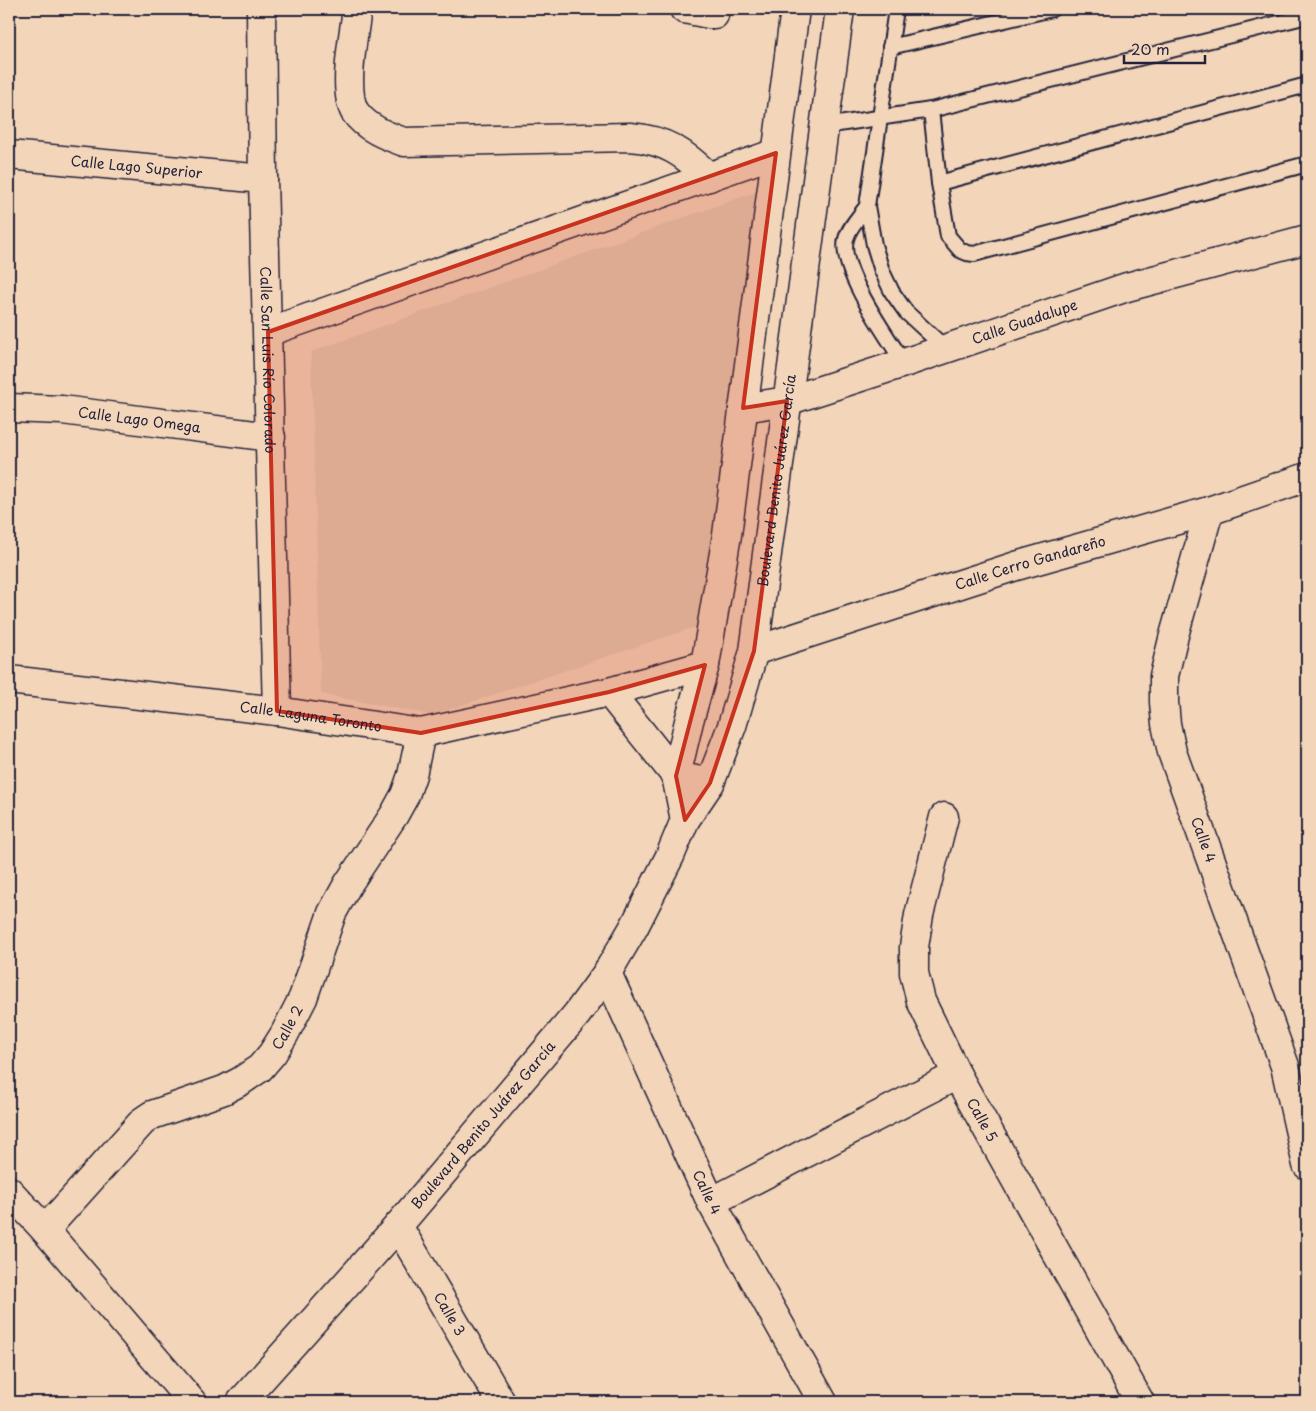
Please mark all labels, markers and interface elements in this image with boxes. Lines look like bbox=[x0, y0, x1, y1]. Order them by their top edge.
scale bar bbox=[1124, 32, 1205, 64]
text: 20 m bbox=[1131, 37, 1170, 60]
street label: Calle Lago Superior bbox=[70, 150, 204, 183]
street label: Calle San Luis Río Colorado bbox=[255, 266, 281, 454]
street label: Calle Guadalupe bbox=[969, 294, 1080, 349]
street label: Boulevard Benito Juárez García bbox=[752, 373, 801, 588]
street label: Calle Lago Omega bbox=[77, 401, 202, 438]
street label: Calle Cerro Gandareño bbox=[952, 530, 1108, 595]
street label: Calle Laguna Toronto bbox=[239, 696, 383, 737]
street label: Calle 4 bbox=[1186, 814, 1222, 865]
street label: Calle 2 bbox=[266, 1001, 308, 1054]
street label: Boulevard Benito Juárez García bbox=[406, 1036, 560, 1213]
street label: Calle 5 bbox=[962, 1094, 1003, 1145]
street label: Calle 4 bbox=[688, 1166, 727, 1218]
street label: Calle 3 bbox=[429, 1288, 471, 1340]

